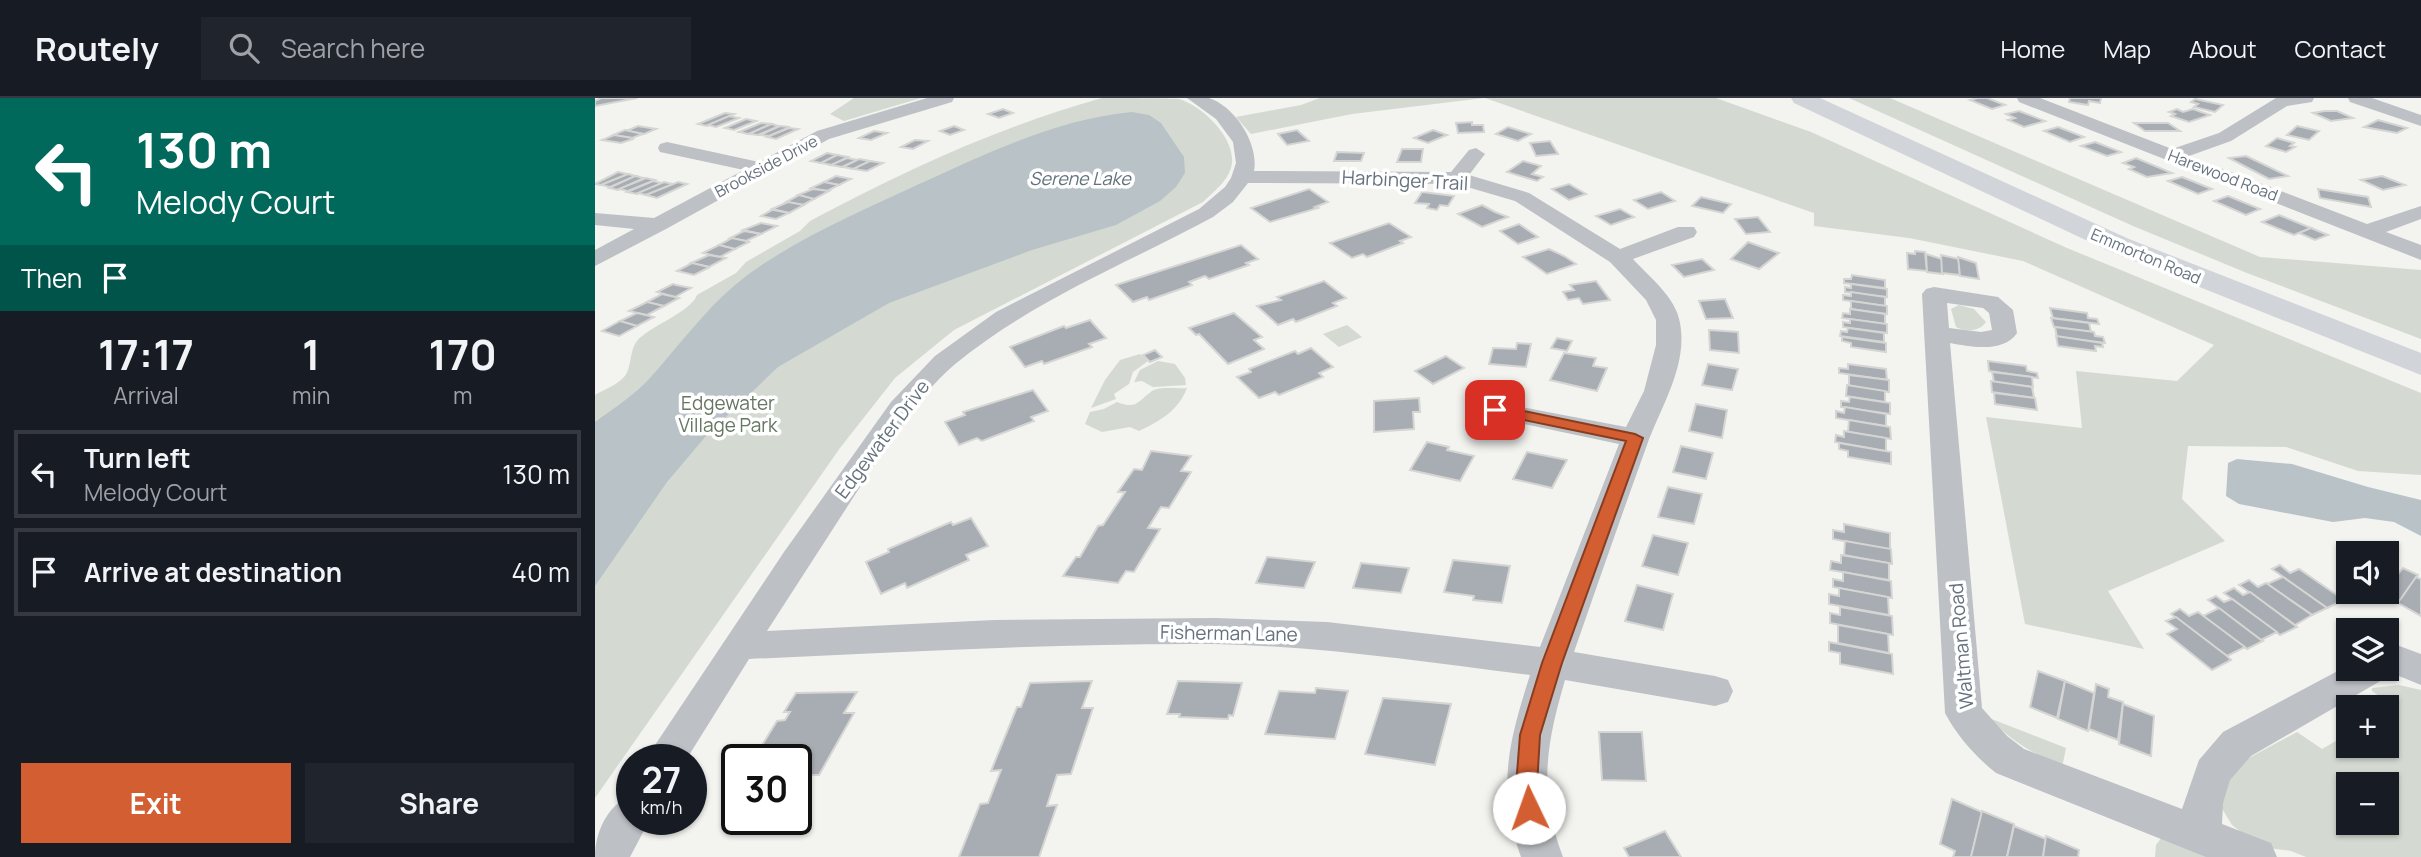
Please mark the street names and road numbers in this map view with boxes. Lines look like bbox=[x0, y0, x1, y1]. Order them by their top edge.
street label: Brookside Drive bbox=[711, 130, 821, 202]
street label: Harewood Road bbox=[2165, 144, 2281, 206]
street label: Harbinger Trail bbox=[1341, 164, 1469, 196]
street label: Emmorton Road bbox=[2088, 223, 2204, 289]
street label: Edgewater Drive bbox=[829, 374, 935, 504]
street label: Waltman Road bbox=[1943, 582, 1979, 710]
street label: Fisherman Lane bbox=[1160, 619, 1298, 647]

